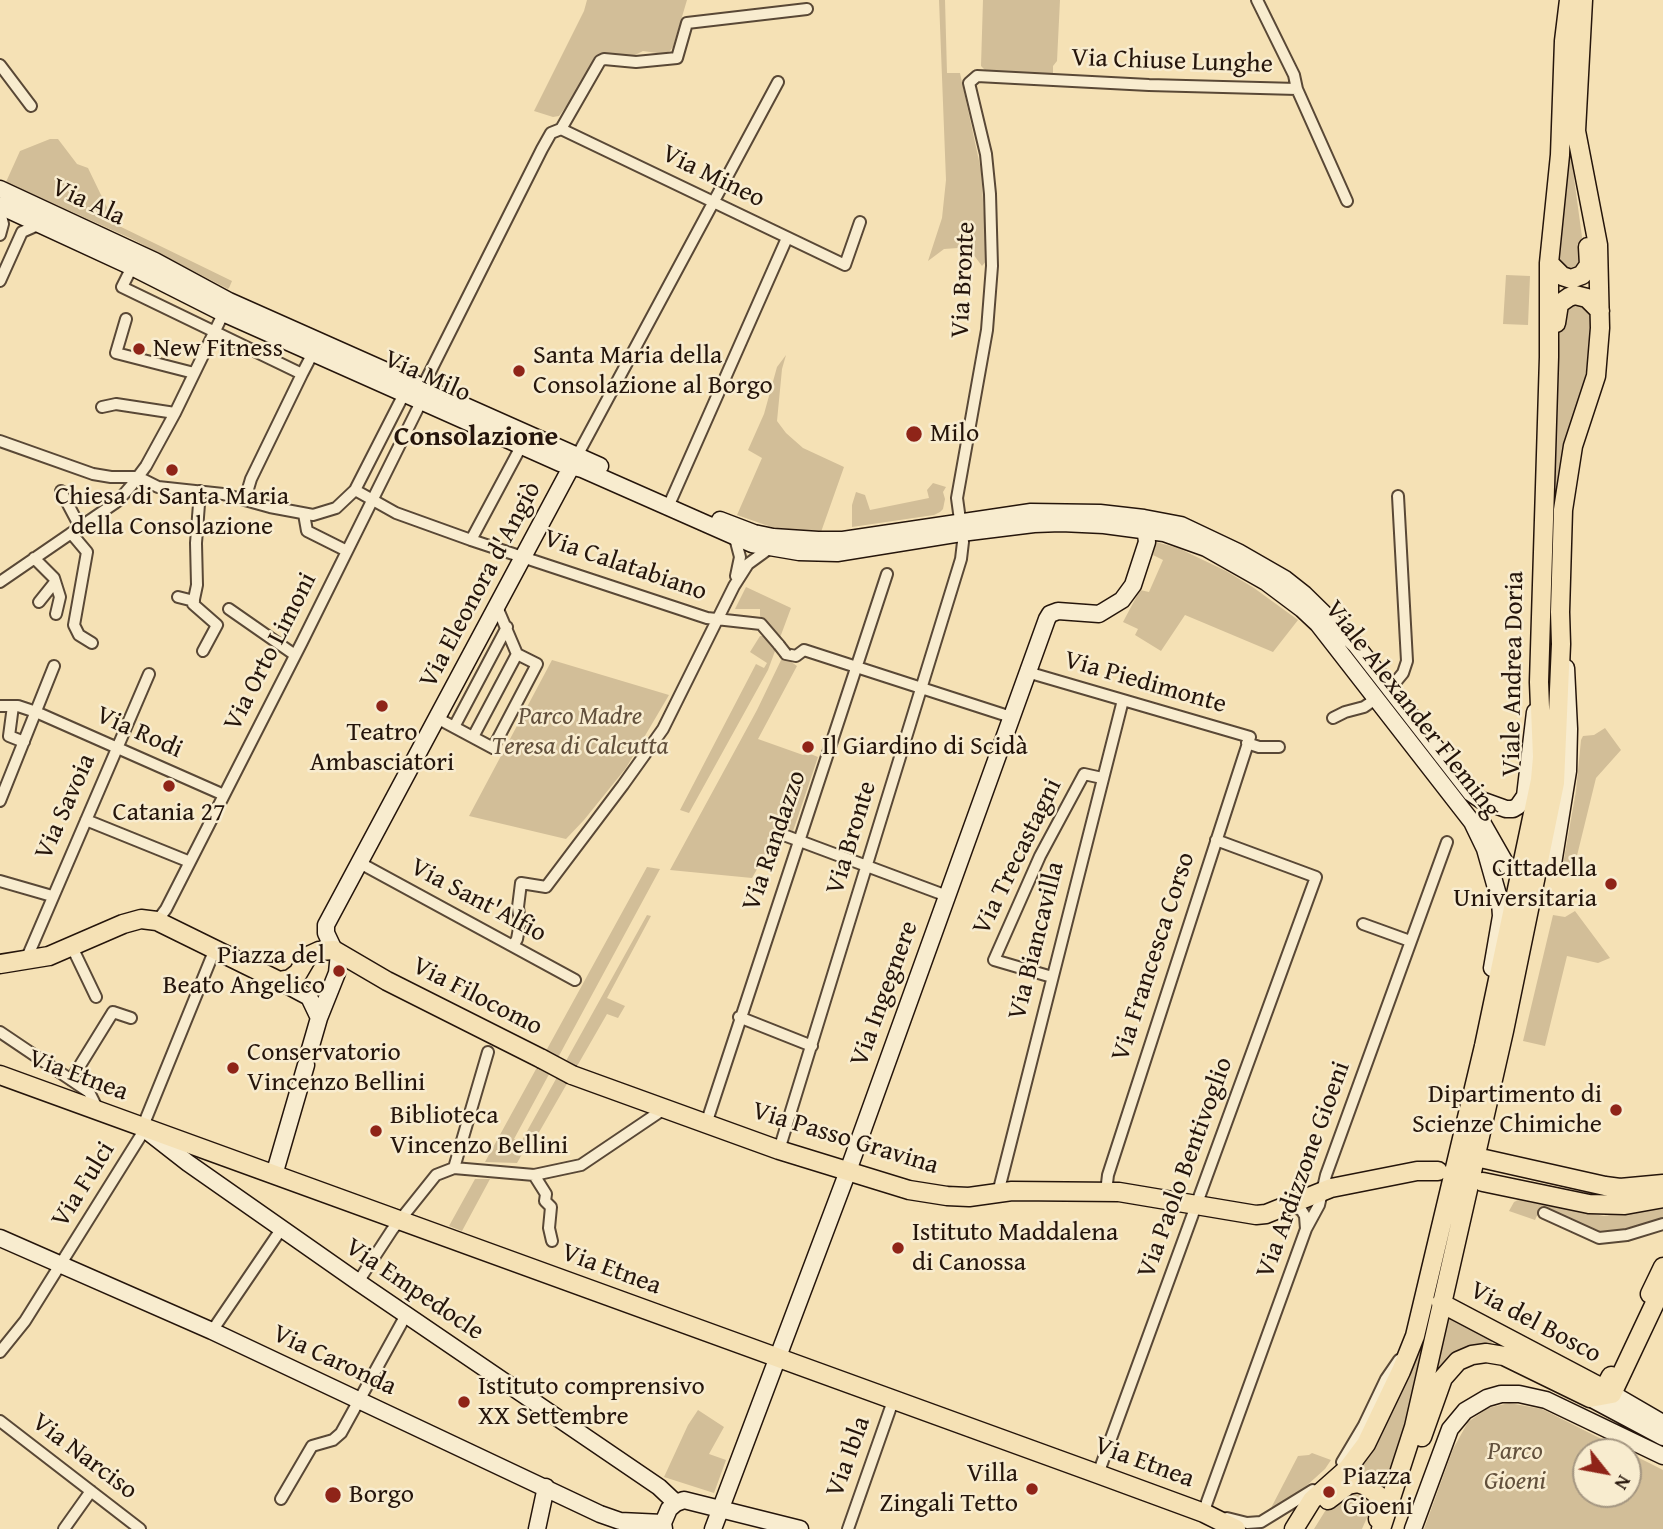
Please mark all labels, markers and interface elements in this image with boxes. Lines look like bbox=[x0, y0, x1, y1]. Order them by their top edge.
street label: Via Chiuse Lunghe bbox=[1071, 43, 1273, 81]
street label: Via Mineo bbox=[656, 139, 770, 215]
street label: Via Ala bbox=[46, 172, 130, 234]
street label: Via Bronte bbox=[945, 221, 983, 339]
place label: New Fitness bbox=[153, 333, 283, 365]
place label: Santa Maria della Consolazione al Borgo bbox=[533, 340, 773, 402]
marker: New Fitness bbox=[131, 341, 147, 357]
street label: Via Milo bbox=[379, 344, 475, 410]
marker: Santa Maria della Consolazione al Borgo bbox=[511, 363, 527, 379]
place label: Milo bbox=[930, 418, 979, 450]
district label: Consolazione bbox=[394, 421, 558, 455]
marker: Milo bbox=[904, 424, 924, 444]
marker: Chiesa di Santa Maria della Consolazione bbox=[164, 462, 180, 478]
street label: Via Eleonora d'Angiò bbox=[413, 477, 549, 693]
place label: Chiesa di Santa Maria della Consolazione bbox=[55, 481, 289, 542]
street label: Via Calatabiano bbox=[539, 523, 711, 609]
street label: Via Orto Limoni bbox=[218, 568, 324, 736]
street label: Viale Andrea Doria bbox=[1497, 571, 1531, 777]
street label: Viale Alexander Fleming bbox=[1317, 595, 1507, 825]
street label: Via Piedimonte bbox=[1060, 645, 1230, 721]
marker: Teatro Ambasciatori bbox=[374, 698, 390, 714]
street label: Via Rodi bbox=[91, 700, 187, 766]
park label: Parco Madre Teresa di Calcutta bbox=[491, 701, 669, 762]
place label: Teatro Ambasciatori bbox=[310, 717, 454, 778]
place label: Il Giardino di Scidà bbox=[822, 731, 1028, 763]
marker: Il Giardino di Scidà bbox=[800, 739, 816, 755]
street label: Via Savoia bbox=[29, 749, 103, 865]
street label: Via Randazzo bbox=[736, 767, 814, 915]
street label: Via Trecastagni bbox=[967, 774, 1069, 940]
marker: Catania 27 bbox=[161, 778, 177, 794]
street label: Via Bronte bbox=[820, 778, 884, 898]
place label: Catania 27 bbox=[113, 797, 225, 829]
street label: Via Francesca Corso bbox=[1106, 849, 1202, 1065]
street label: Via Sant'Alfio bbox=[405, 852, 551, 950]
place label: Cittadella Universitaria bbox=[1453, 853, 1597, 914]
street label: Via Biancavilla bbox=[1002, 859, 1072, 1023]
marker: Cittadella Universitaria bbox=[1603, 876, 1619, 892]
street label: Via Ingegnere bbox=[844, 917, 926, 1071]
place label: Piazza del Beato Angelico bbox=[163, 940, 325, 1002]
street label: Via Filocomo bbox=[407, 951, 547, 1043]
marker: Piazza del Beato Angelico bbox=[331, 963, 347, 979]
place label: Conservatorio Vincenzo Bellini bbox=[247, 1037, 425, 1098]
street label: Via Etnea bbox=[24, 1044, 132, 1108]
street label: Via Paolo Bentivoglio bbox=[1132, 1053, 1240, 1283]
street label: Via Ardizzone Gioeni bbox=[1250, 1057, 1358, 1283]
marker: Conservatorio Vincenzo Bellini bbox=[225, 1060, 241, 1076]
place label: Dipartimento di Scienze Chimiche bbox=[1412, 1079, 1602, 1140]
street label: Via Passo Gravina bbox=[748, 1096, 942, 1182]
place label: Biblioteca Vincenzo Bellini bbox=[390, 1100, 568, 1162]
marker: Dipartimento di Scienze Chimiche bbox=[1608, 1102, 1624, 1118]
marker: Biblioteca Vincenzo Bellini bbox=[368, 1123, 384, 1139]
street label: Via Fulci bbox=[46, 1136, 122, 1234]
place label: Istituto Maddalena di Canossa bbox=[912, 1217, 1118, 1278]
street label: Via Empedocle bbox=[339, 1232, 489, 1348]
street label: Via Etnea bbox=[557, 1238, 665, 1302]
marker: Istituto Maddalena di Canossa bbox=[890, 1240, 906, 1256]
street label: Via del Bosco bbox=[1464, 1275, 1606, 1371]
street label: Via Caronda bbox=[267, 1319, 401, 1403]
place label: Istituto comprensivo XX Settembre bbox=[478, 1371, 705, 1432]
marker: Istituto comprensivo XX Settembre bbox=[456, 1394, 472, 1410]
street label: Via Narciso bbox=[25, 1407, 143, 1507]
street label: Via Ibla bbox=[820, 1412, 878, 1502]
street label: Via Etnea bbox=[1090, 1431, 1198, 1495]
park label: Parco Gioeni bbox=[1484, 1436, 1546, 1498]
north arrow bbox=[1572, 1438, 1642, 1508]
place label: Villa Zingali Tetto bbox=[879, 1458, 1018, 1520]
place label: Piazza Gioeni bbox=[1343, 1461, 1413, 1522]
text: N bbox=[1608, 1470, 1639, 1495]
place label: Borgo bbox=[349, 1479, 414, 1511]
marker: Villa Zingali Tetto bbox=[1024, 1481, 1040, 1497]
marker: Piazza Gioeni bbox=[1321, 1484, 1337, 1500]
marker: Borgo bbox=[323, 1485, 343, 1505]

